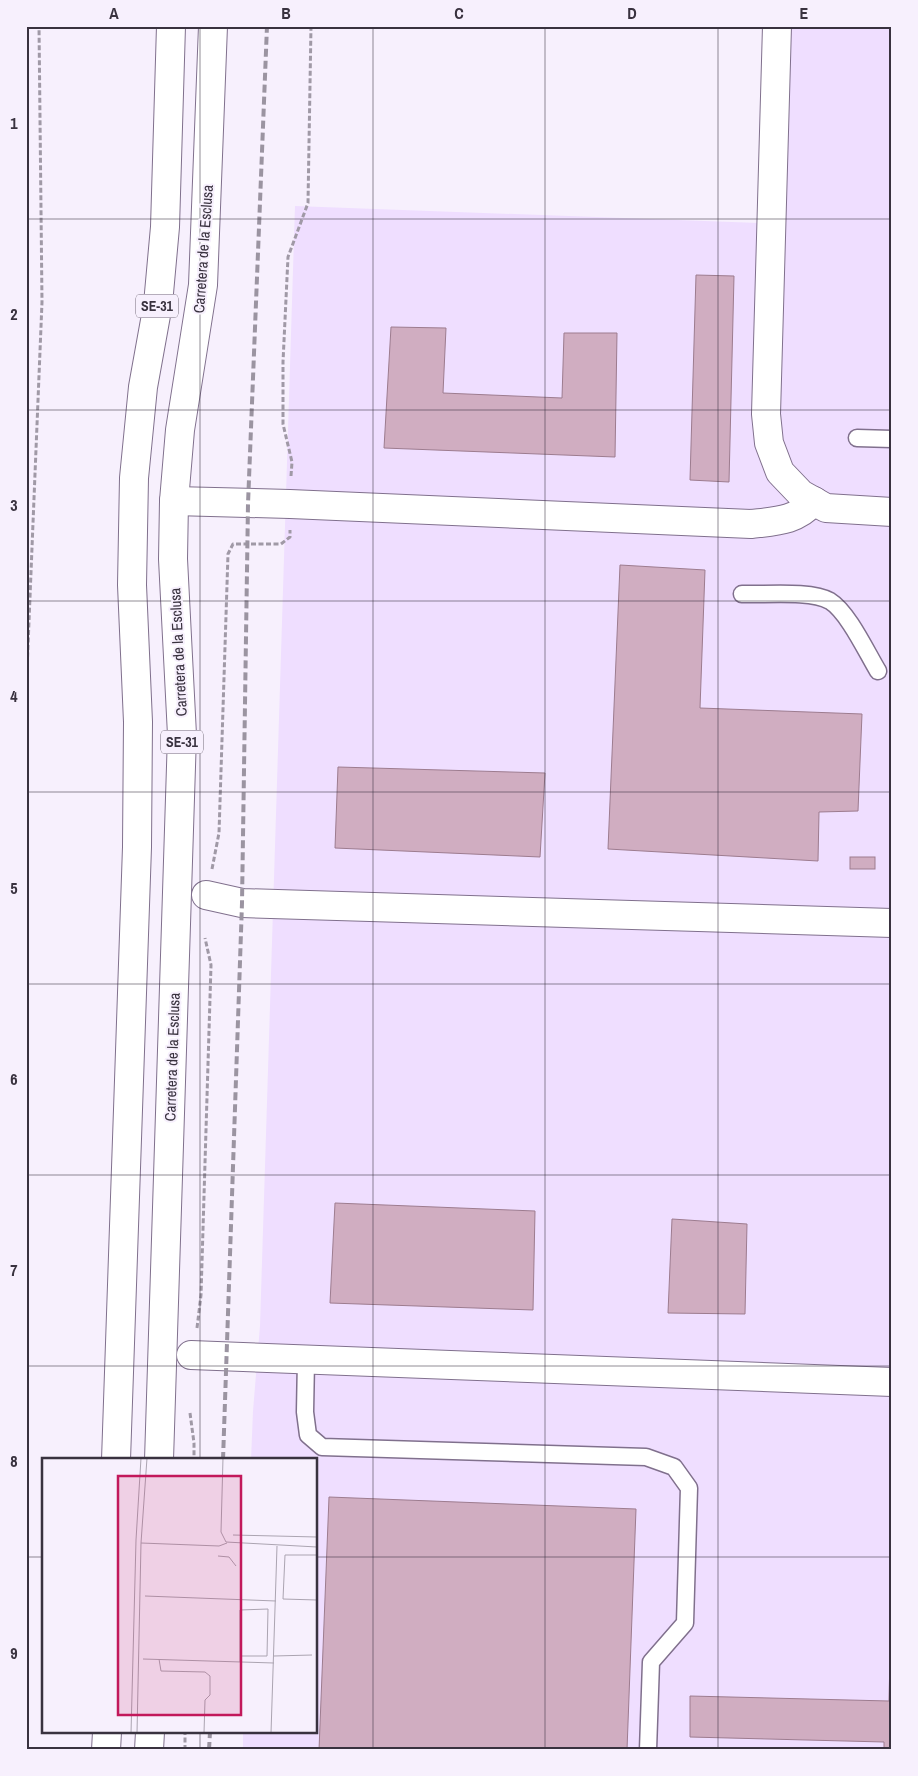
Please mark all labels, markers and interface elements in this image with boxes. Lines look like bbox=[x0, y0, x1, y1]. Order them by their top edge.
text: A bbox=[109, 2, 119, 24]
text: B bbox=[281, 2, 291, 24]
text: C bbox=[454, 2, 464, 24]
text: D bbox=[627, 2, 637, 24]
text: E bbox=[800, 2, 809, 24]
text: 1 bbox=[10, 112, 18, 134]
street label: Carretera de la Esclusa bbox=[188, 184, 218, 314]
road number: SE-31 bbox=[136, 294, 178, 318]
text: 2 bbox=[10, 303, 18, 325]
text: 3 bbox=[10, 494, 18, 516]
street label: Carretera de la Esclusa bbox=[164, 587, 192, 717]
text: 4 bbox=[10, 685, 18, 707]
road number: SE-31 bbox=[161, 730, 203, 754]
text: 5 bbox=[10, 877, 18, 899]
street label: Carretera de la Esclusa bbox=[159, 992, 185, 1122]
text: 6 bbox=[10, 1068, 18, 1090]
text: 7 bbox=[10, 1259, 18, 1281]
text: 8 bbox=[10, 1450, 18, 1472]
inset map bbox=[42, 1458, 318, 1734]
text: 9 bbox=[10, 1642, 18, 1664]

